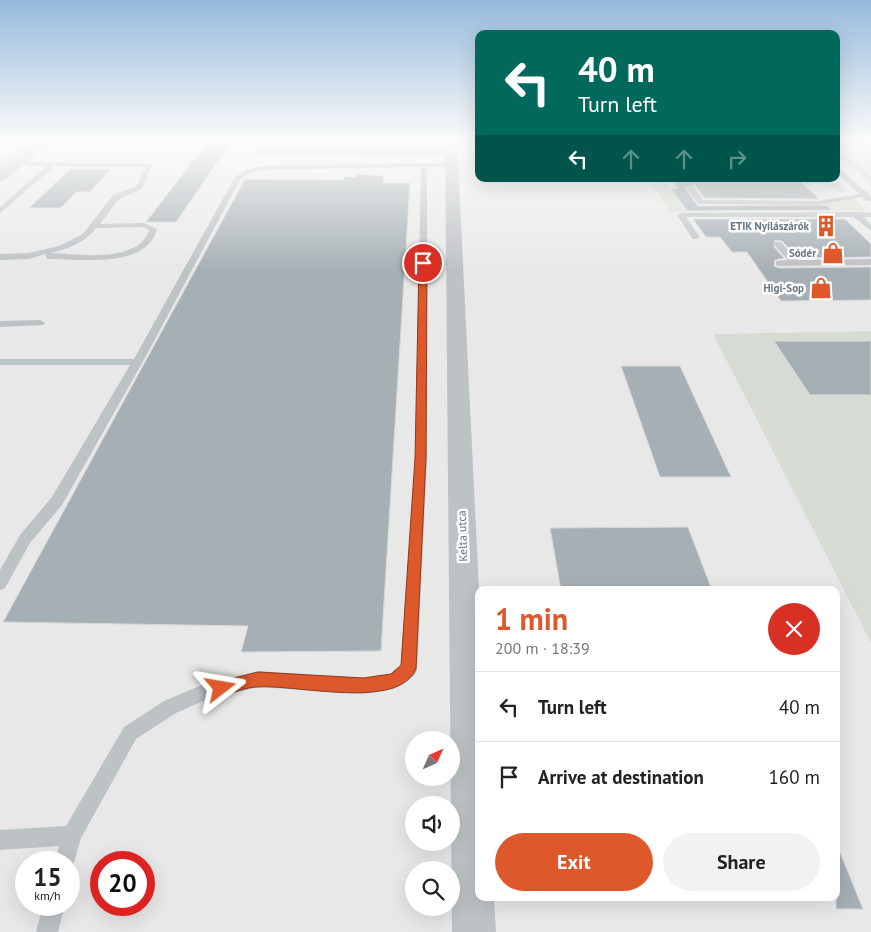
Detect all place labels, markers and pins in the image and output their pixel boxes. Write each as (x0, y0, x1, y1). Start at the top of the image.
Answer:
building icon: ETIK Nyílászárók (813, 213, 839, 239)
place label: ETIK Nyílászárók (730, 219, 810, 233)
shop icon: Sódér (820, 240, 846, 266)
pin (402, 242, 444, 284)
place label: Sódér (789, 246, 816, 260)
shop icon: Higi-Sop (808, 275, 834, 301)
place label: Higi-Sop (763, 281, 804, 295)

